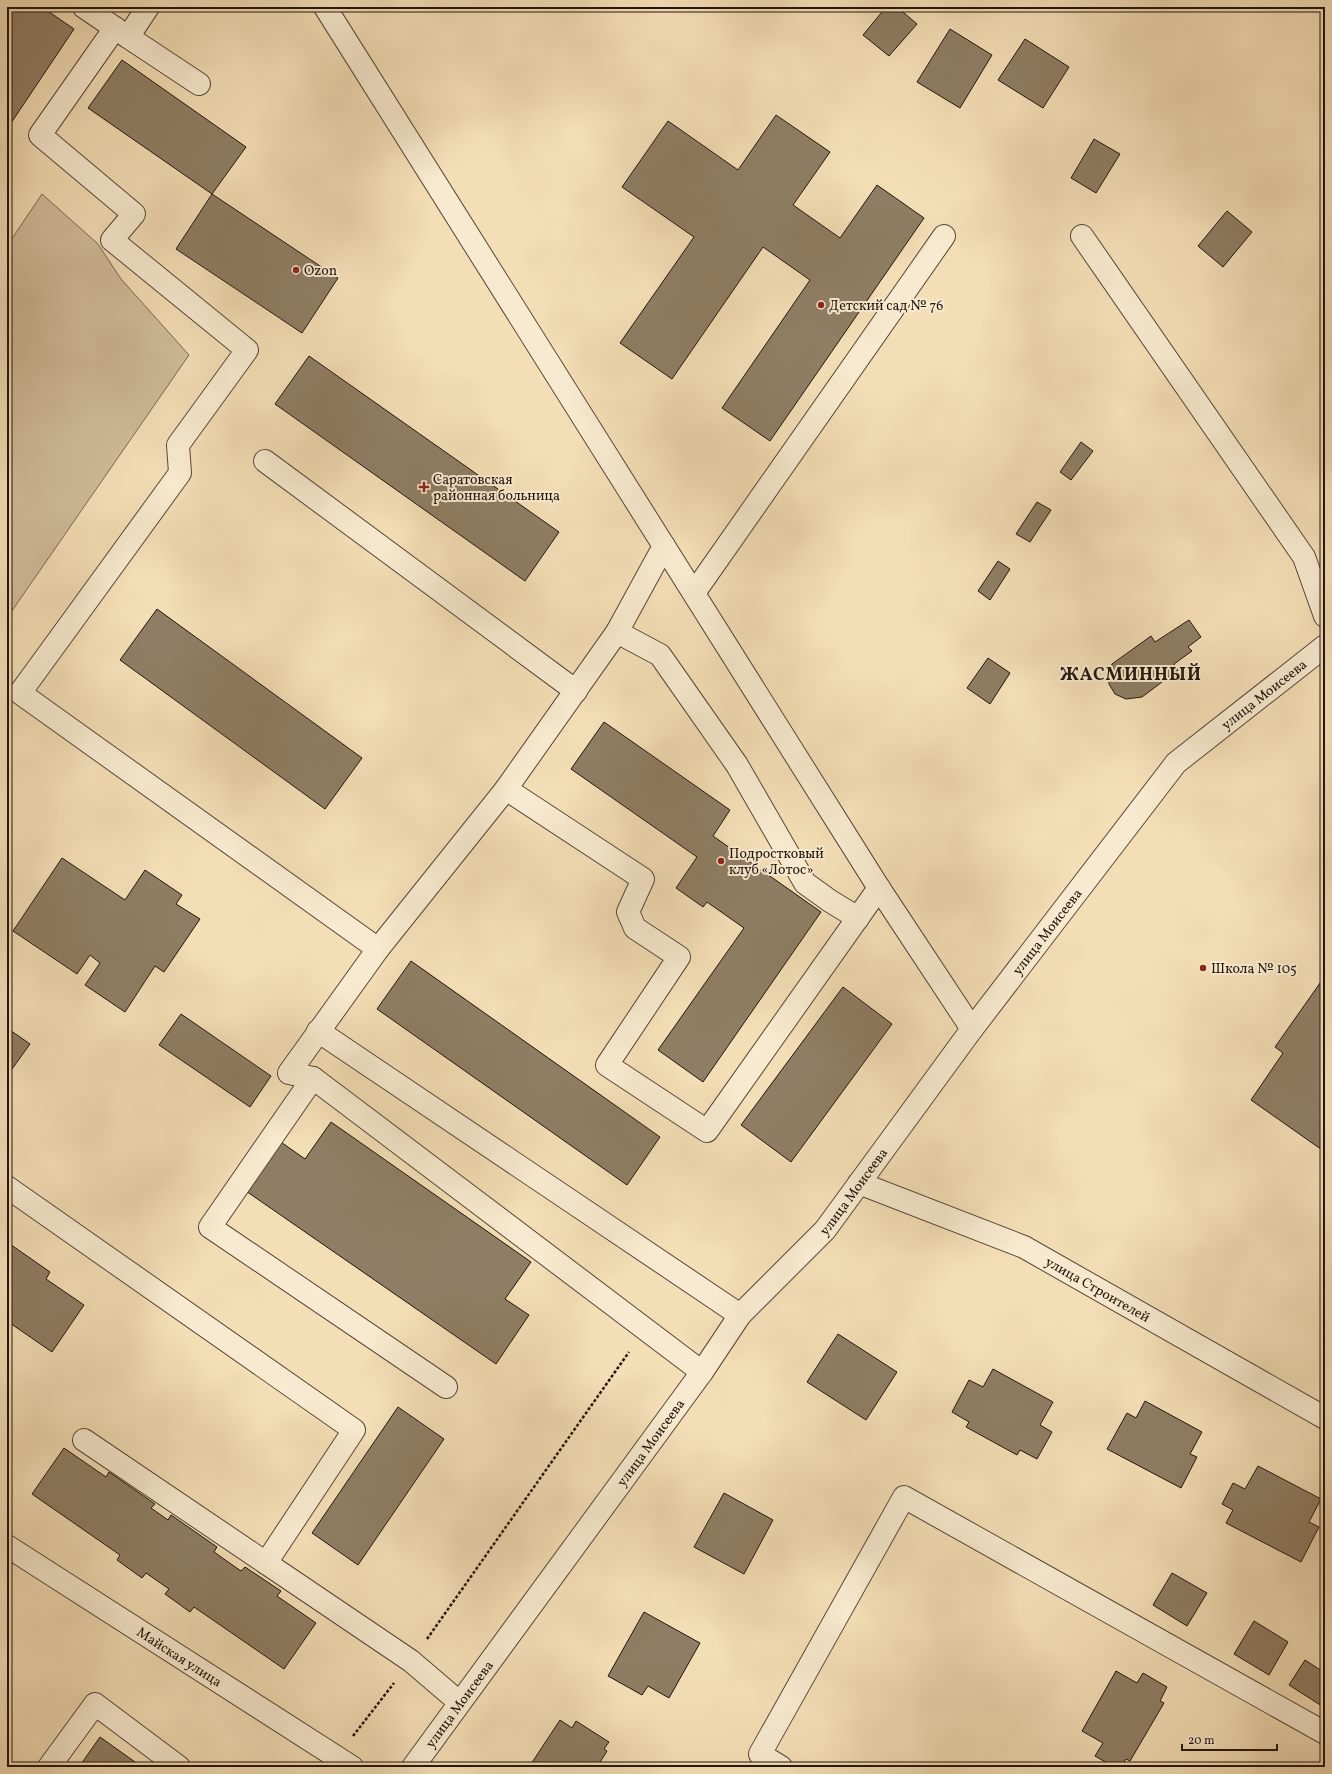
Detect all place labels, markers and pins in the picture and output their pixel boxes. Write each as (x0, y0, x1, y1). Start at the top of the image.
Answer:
place label: Ozon (304, 262, 337, 281)
marker: Ozon (291, 265, 301, 275)
place label: Детский сад № 76 (829, 297, 943, 316)
marker: Детский сад № 76 (816, 300, 826, 310)
place label: Саратовская районная больница (433, 471, 560, 506)
marker: Саратовская районная больница (418, 481, 430, 493)
place label: Подростковый клуб «Лотос» (729, 845, 824, 880)
marker: Подростковый клуб «Лотос» (716, 856, 726, 866)
place label: Школа № 105 (1211, 960, 1297, 979)
marker: Школа № 105 (1198, 963, 1208, 973)

